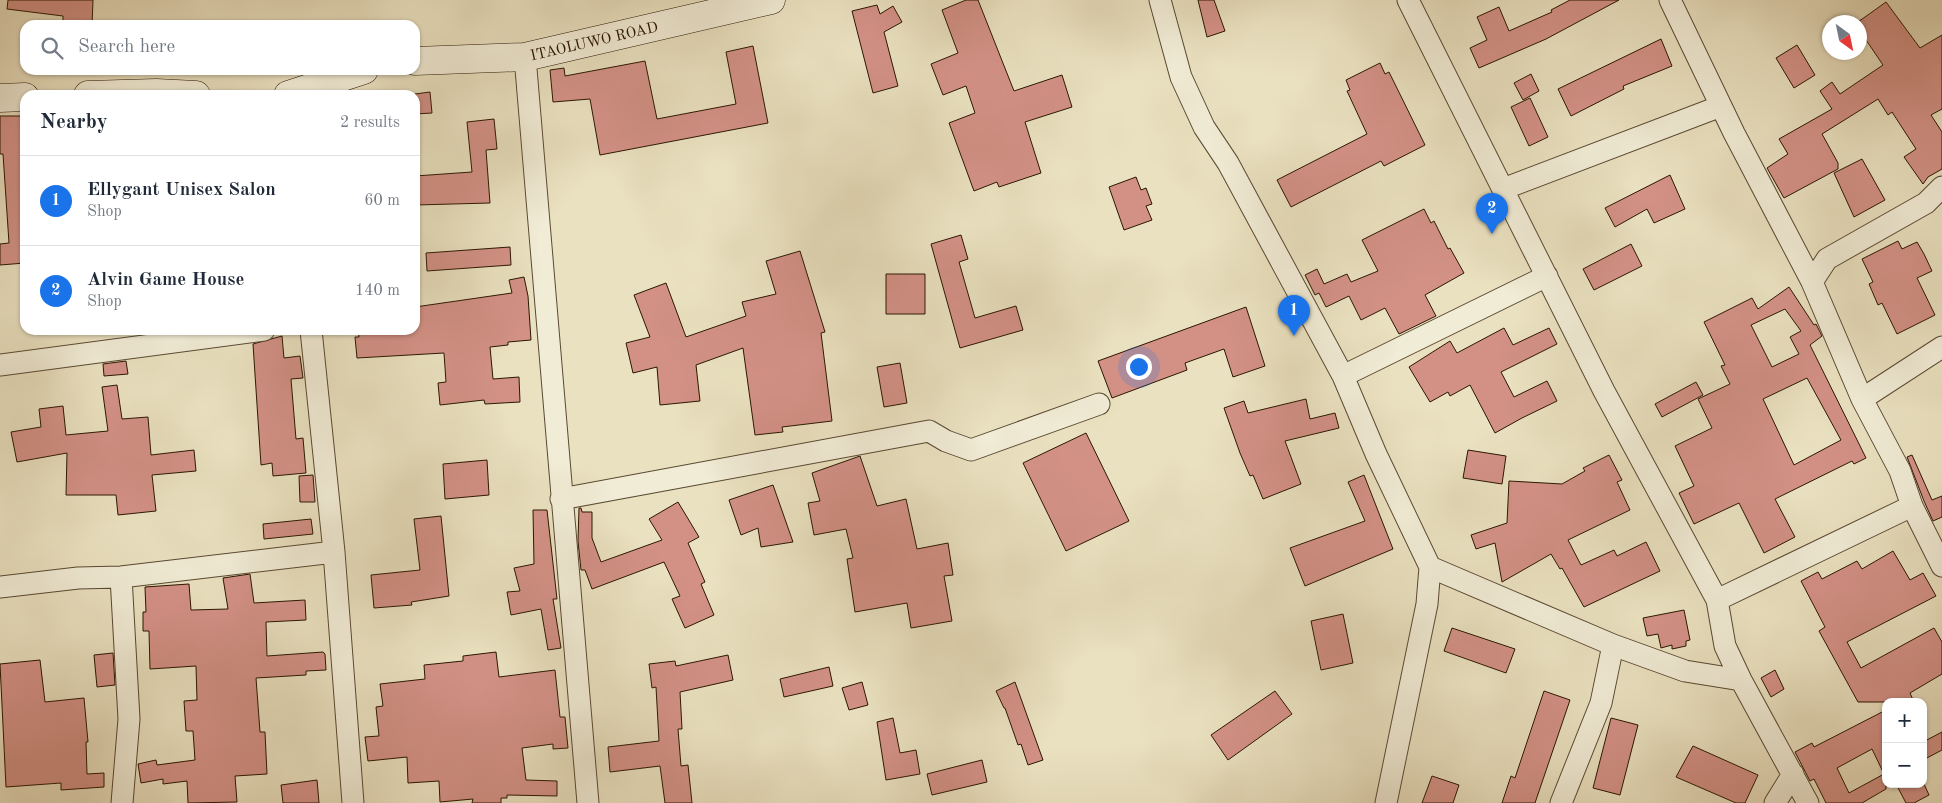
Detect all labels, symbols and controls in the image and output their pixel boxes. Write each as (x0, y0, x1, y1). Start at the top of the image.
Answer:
north arrow (1822, 15, 1867, 60)
search box (20, 20, 420, 75)
street label: ITAOLUWO ROAD (529, 20, 660, 64)
icon: search (38, 34, 66, 62)
text: Search here (78, 38, 175, 57)
text: Nearby (40, 112, 108, 133)
text: 2 results (340, 115, 400, 131)
text: Ellygant Unisex Salon (87, 181, 276, 200)
text: 1 (51, 193, 61, 209)
text: 60 m (364, 193, 400, 209)
pin: 2 (1476, 193, 1508, 234)
text: Shop (87, 204, 122, 220)
text: Alvin Game House (87, 271, 244, 290)
text: 2 (51, 283, 61, 299)
text: 140 m (355, 283, 400, 299)
text: Shop (87, 294, 122, 310)
pin: 1 (1278, 295, 1310, 336)
your location (1126, 354, 1152, 380)
map controls (1882, 698, 1927, 788)
button: + (1882, 698, 1927, 743)
button: − (1882, 743, 1927, 788)

